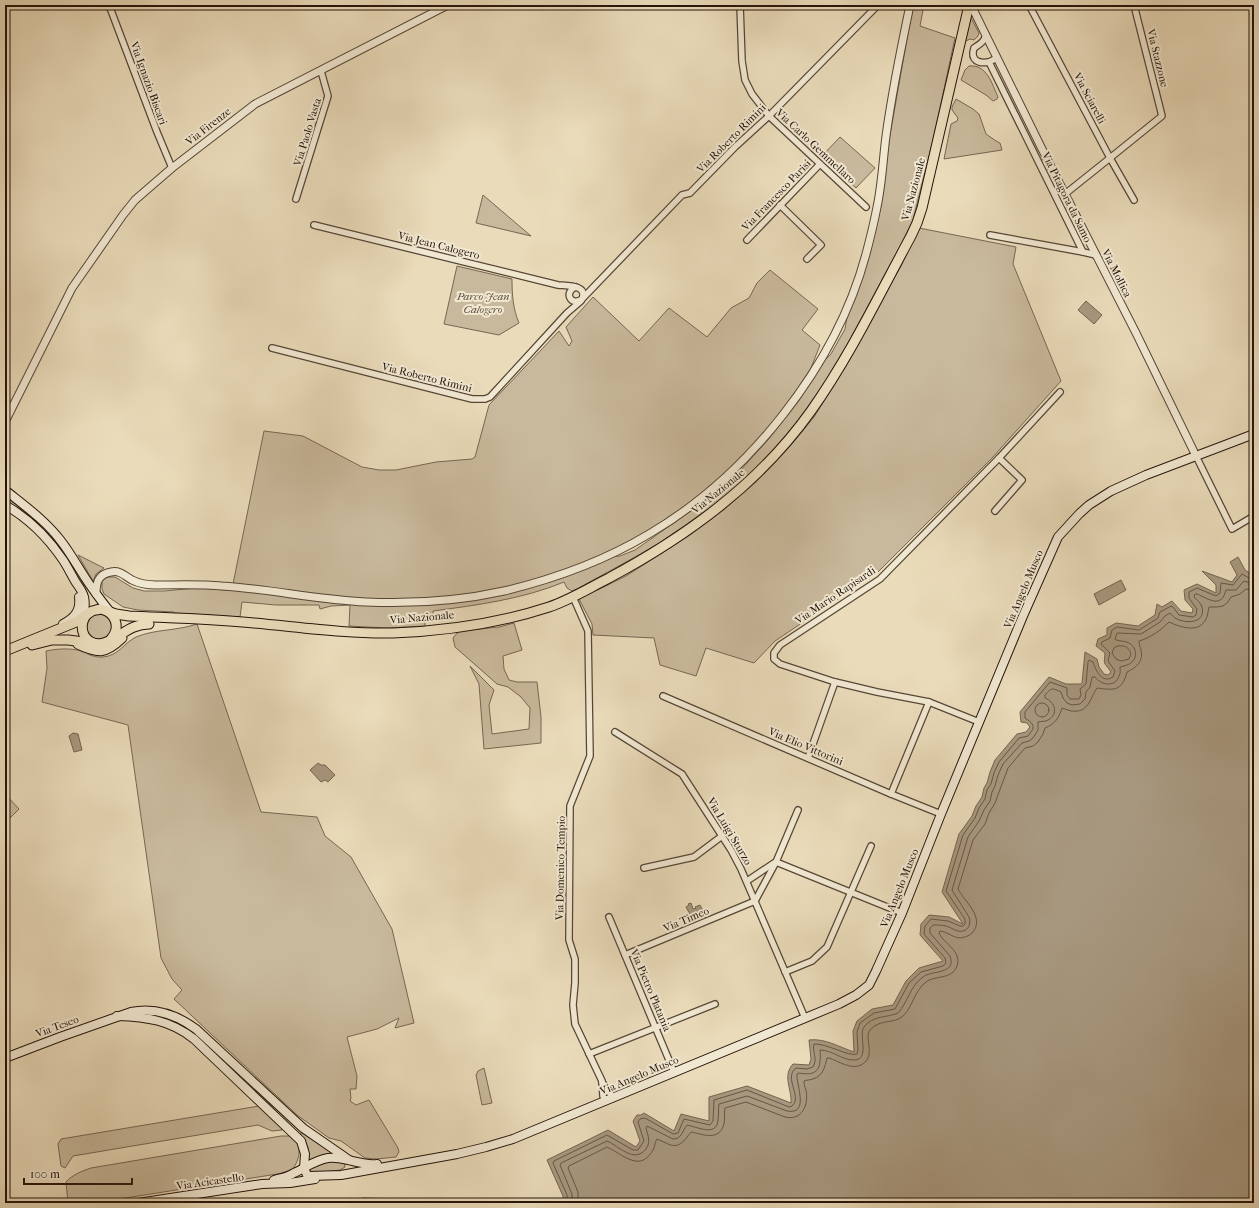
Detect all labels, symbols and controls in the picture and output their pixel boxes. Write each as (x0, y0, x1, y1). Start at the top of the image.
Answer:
street label: Via Stazzone (1144, 27, 1171, 89)
street label: Via Ignazio Biscari (127, 39, 170, 127)
street label: Via Sciarelli (1070, 70, 1109, 127)
street label: Via Paolo Vasta (291, 96, 324, 169)
street label: Via Roberto Rimini (693, 101, 769, 176)
street label: Via Firenze (182, 104, 234, 149)
street label: Via Carlo Gemmellaro (772, 105, 858, 187)
street label: Via Pitagora da Samo (1039, 149, 1094, 245)
street label: Via Nazionale (899, 156, 928, 223)
street label: Via Francesco Parisi (738, 157, 814, 234)
street label: Via Jean Calogero (396, 229, 481, 262)
street label: Via Mollica (1098, 246, 1135, 300)
park label: Parco Jean Calogero (456, 290, 509, 316)
street label: Via Roberto Rimini (380, 360, 474, 395)
street label: Via Nazionale (688, 466, 748, 517)
street label: Via Angelo Musco (1001, 548, 1046, 631)
street label: Via Mario Rapisardi (792, 563, 879, 628)
street label: Via Nazionale (388, 608, 455, 627)
street label: Via Elio Vittorini (766, 724, 846, 768)
street label: Via Luigi Sturzo (704, 794, 755, 868)
street label: Via Domenico Tempio (553, 815, 568, 921)
street label: Via Angelo Musco (877, 846, 921, 931)
street label: Via Timeo (660, 904, 711, 935)
street label: Via Pietro Platania (627, 946, 674, 1034)
street label: Via Teseo (33, 1013, 81, 1041)
street label: Via Angelo Musco (597, 1053, 681, 1098)
scale bar (24, 1160, 132, 1186)
text: 100 m (30, 1167, 60, 1181)
street label: Via Acicastello (175, 1170, 245, 1193)

